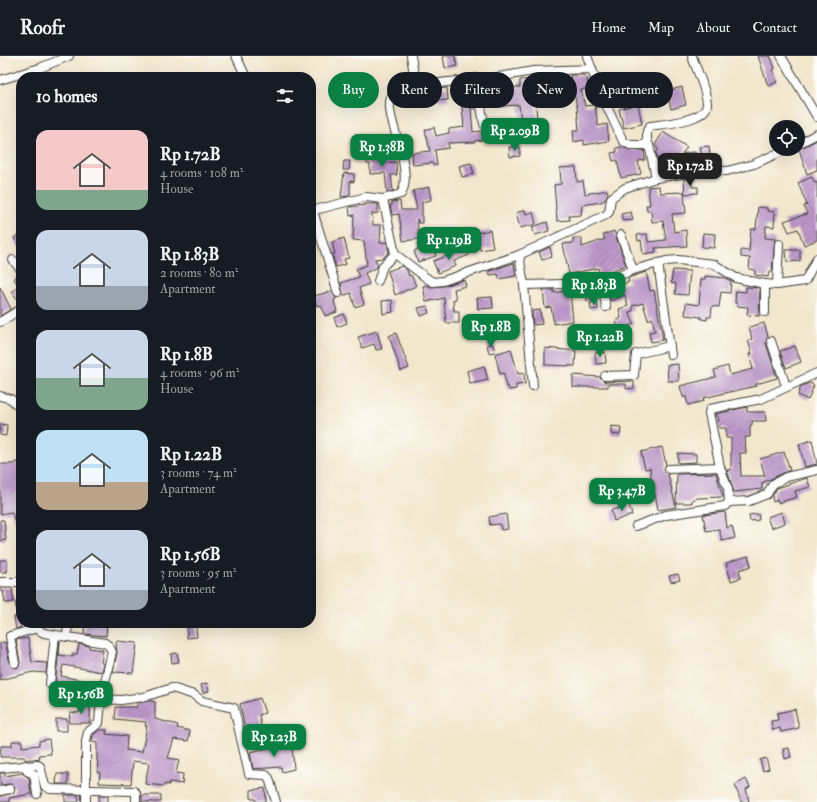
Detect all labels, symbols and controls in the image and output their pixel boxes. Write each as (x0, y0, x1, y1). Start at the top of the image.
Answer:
text: Roofr (20, 16, 65, 40)
text: Home (591, 19, 626, 36)
text: Map (648, 19, 674, 36)
text: About (696, 19, 730, 36)
text: Contact (752, 19, 797, 36)
chip: Buy (328, 72, 379, 108)
chip: Rent (387, 72, 442, 108)
chip: Filters (450, 72, 514, 108)
chip: New (522, 72, 577, 108)
chip: Apartment (585, 72, 673, 108)
icon: filters (274, 85, 296, 107)
text: 10 homes (36, 86, 97, 107)
pin: Rp 2.09B (474, 118, 556, 152)
map controls (769, 120, 805, 156)
button: locate (769, 120, 805, 156)
text: Rp 2.09B (490, 123, 540, 139)
pin: Rp 1.38B (341, 134, 423, 168)
text: Rp 1.38B (359, 139, 405, 155)
text: Rp 1.72B (160, 144, 221, 165)
icon: home (68, 146, 116, 194)
pin: Rp 1.72B (649, 153, 731, 187)
text: Rp 1.72B (667, 158, 713, 174)
text: 4 rooms · 108 m² (160, 165, 243, 181)
text: House (160, 181, 193, 197)
pin: Rp 1.19B (408, 227, 490, 261)
text: Rp 1.19B (426, 232, 472, 248)
text: Rp 1.83B (160, 244, 219, 265)
icon: home (68, 246, 116, 294)
text: 2 rooms · 80 m² (160, 265, 238, 281)
pin: Rp 1.83B (553, 272, 635, 306)
text: Rp 1.83B (571, 277, 617, 293)
text: Apartment (160, 281, 216, 297)
pin: Rp 1.8B (454, 314, 528, 348)
text: Rp 1.8B (471, 319, 511, 335)
pin: Rp 1.22B (559, 324, 641, 358)
text: Rp 1.22B (576, 329, 624, 345)
text: Rp 1.8B (160, 344, 213, 365)
icon: home (68, 346, 116, 394)
text: 4 rooms · 96 m² (160, 365, 239, 381)
text: House (160, 381, 193, 397)
text: Rp 1.22B (160, 444, 222, 465)
icon: home (68, 446, 116, 494)
text: 3 rooms · 74 m² (160, 465, 237, 481)
pin: Rp 3.47B (581, 478, 663, 512)
text: Apartment (160, 481, 216, 497)
text: Rp 3.47B (598, 483, 646, 499)
text: Rp 1.56B (160, 544, 221, 565)
icon: home (68, 546, 116, 594)
text: 3 rooms · 95 m² (160, 565, 236, 581)
text: Apartment (160, 581, 216, 597)
pin: Rp 1.56B (40, 681, 122, 715)
text: Rp 1.56B (58, 686, 104, 702)
pin: Rp 1.23B (233, 724, 315, 758)
text: Rp 1.23B (251, 729, 297, 745)

